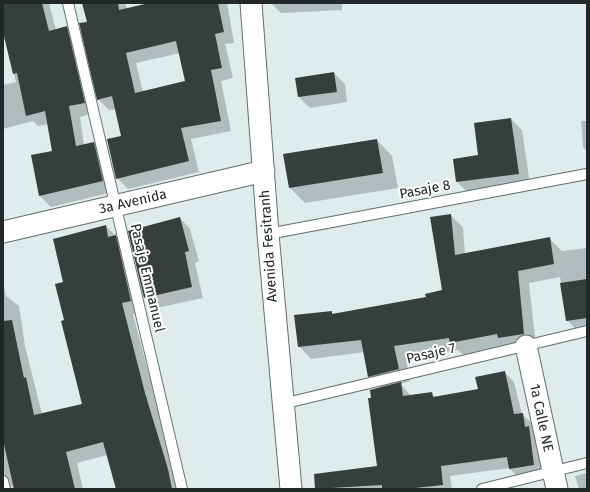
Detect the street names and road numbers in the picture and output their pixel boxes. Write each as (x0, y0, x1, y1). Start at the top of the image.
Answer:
street label: Pasaje 8 (398, 177, 452, 203)
street label: 3a Avenida (98, 186, 168, 218)
street label: Avenida Fesitranh (257, 189, 281, 303)
street label: Pasaje Emmanuel (126, 222, 168, 334)
street label: Pasaje 7 (405, 340, 457, 368)
street label: 1a Calle NE (526, 382, 556, 454)

